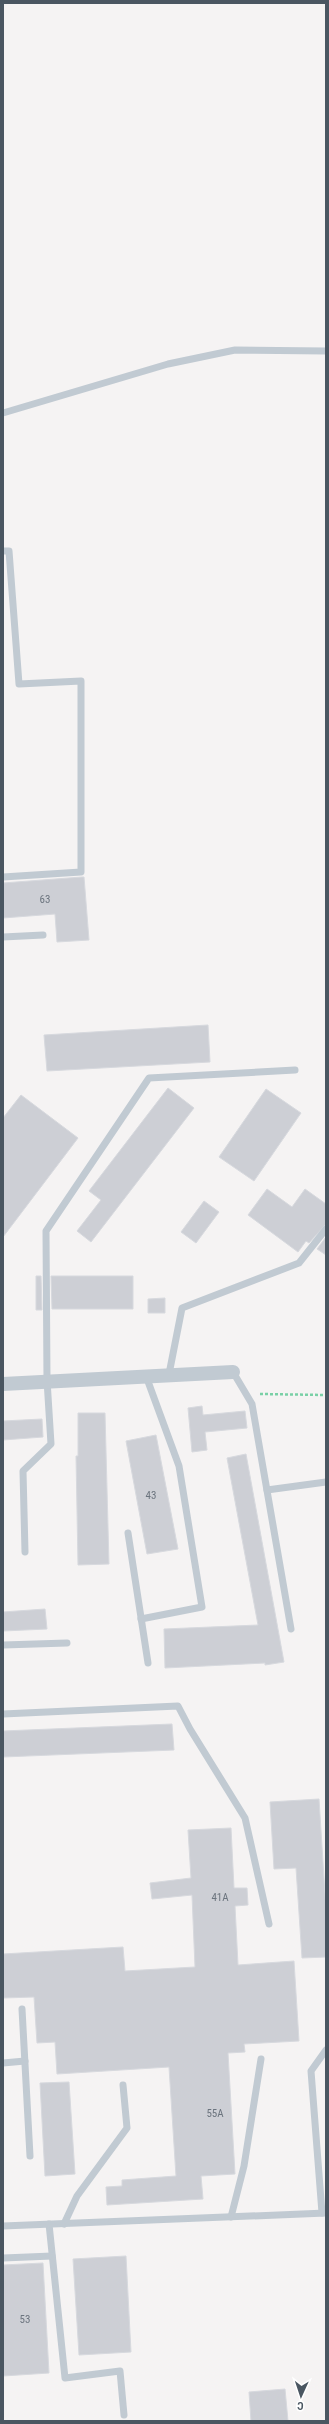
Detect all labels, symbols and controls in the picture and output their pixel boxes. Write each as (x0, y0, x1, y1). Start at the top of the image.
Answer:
house number: 63 (40, 893, 50, 906)
house number: 43 (146, 1489, 156, 1502)
house number: 41А (211, 1891, 229, 1904)
house number: 55А (206, 2107, 224, 2120)
house number: 53 (20, 2313, 30, 2326)
north arrow (281, 2376, 321, 2416)
text: С (297, 2399, 304, 2412)

